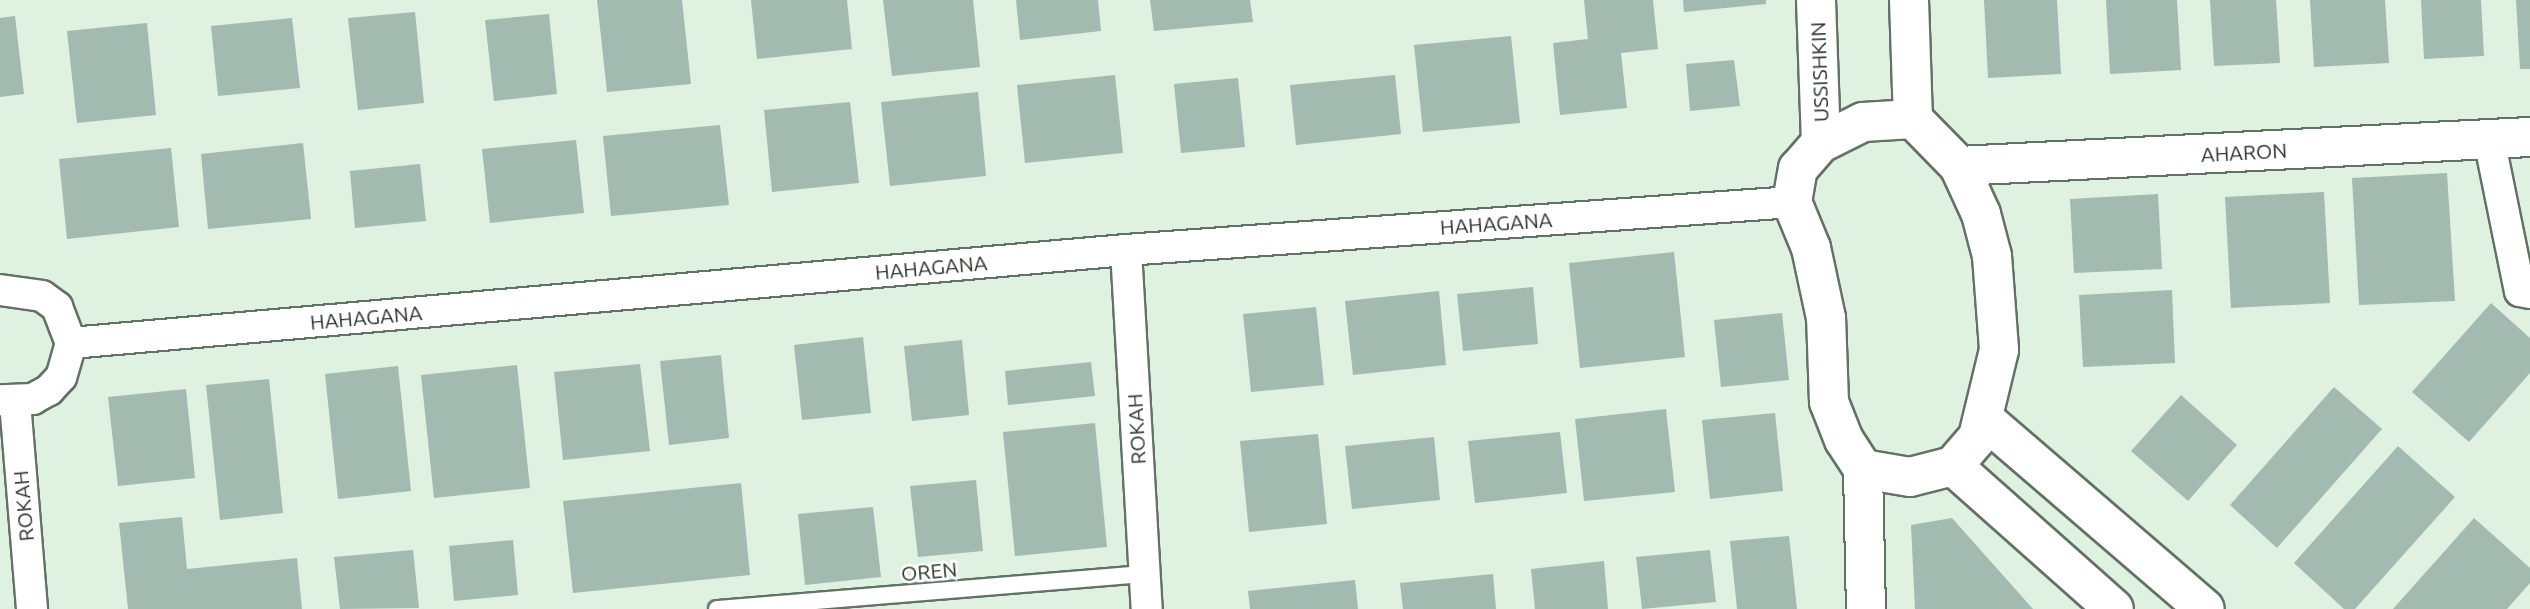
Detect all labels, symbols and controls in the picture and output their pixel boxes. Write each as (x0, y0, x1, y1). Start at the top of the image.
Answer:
street label: USSISHKIN (1805, 21, 1833, 123)
street label: AHARON (2200, 137, 2288, 167)
street label: HAHAGANA (1439, 207, 1553, 239)
street label: HAHAGANA (874, 250, 988, 284)
street label: HAHAGANA (309, 300, 423, 334)
street label: ROKAH (1122, 393, 1150, 465)
street label: ROKAH (7, 469, 39, 543)
street label: OREN (900, 556, 958, 586)

